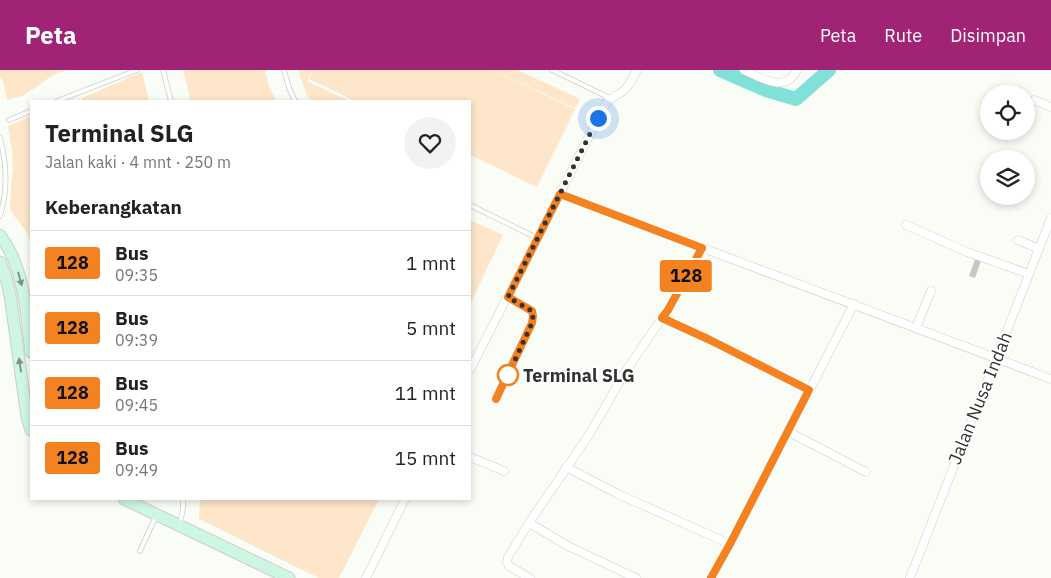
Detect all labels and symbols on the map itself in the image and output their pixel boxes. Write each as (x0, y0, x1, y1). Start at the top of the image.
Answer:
your location (586, 106, 611, 131)
line badge: 128 (657, 260, 715, 292)
one-way arrow (16, 271, 24, 286)
street label: Jalan Nusa Indah (943, 328, 1017, 468)
one-way arrow (16, 356, 24, 372)
marker: Terminal SLG (497, 364, 519, 386)
place label: Terminal SLG (523, 364, 635, 387)

